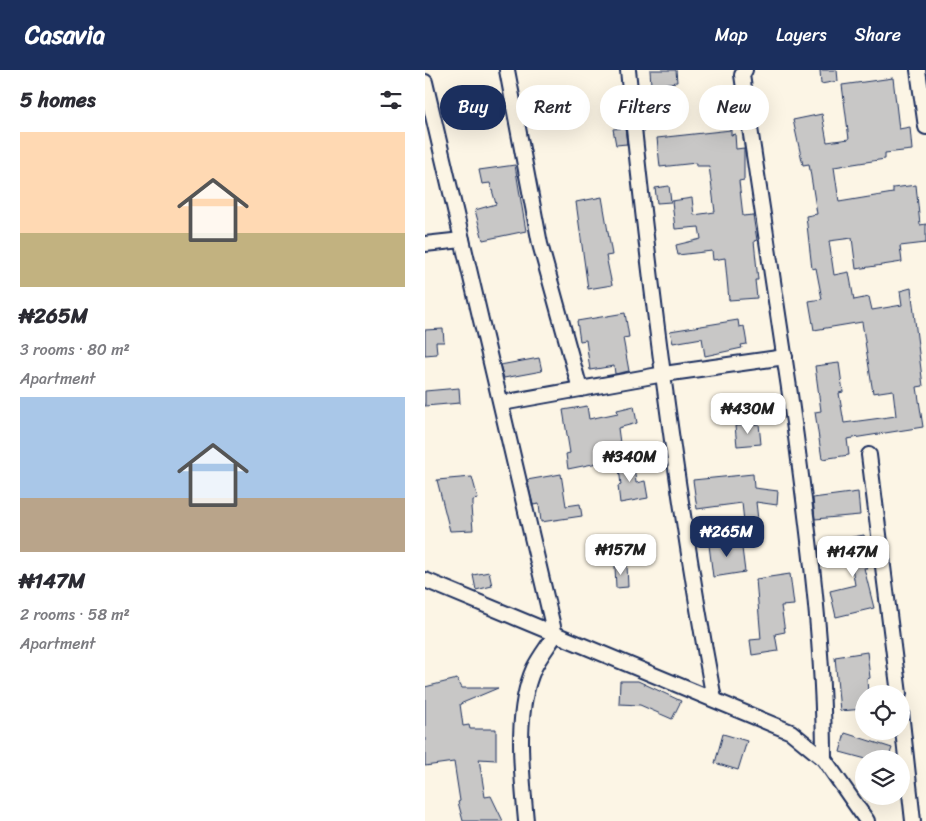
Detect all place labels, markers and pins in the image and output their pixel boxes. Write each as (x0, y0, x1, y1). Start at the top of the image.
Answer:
pin: ₦430M (713, 392, 783, 435)
pin: ₦340M (595, 440, 665, 483)
pin: ₦265M (692, 516, 762, 558)
pin: ₦157M (586, 534, 656, 576)
pin: ₦147M (818, 536, 888, 578)

